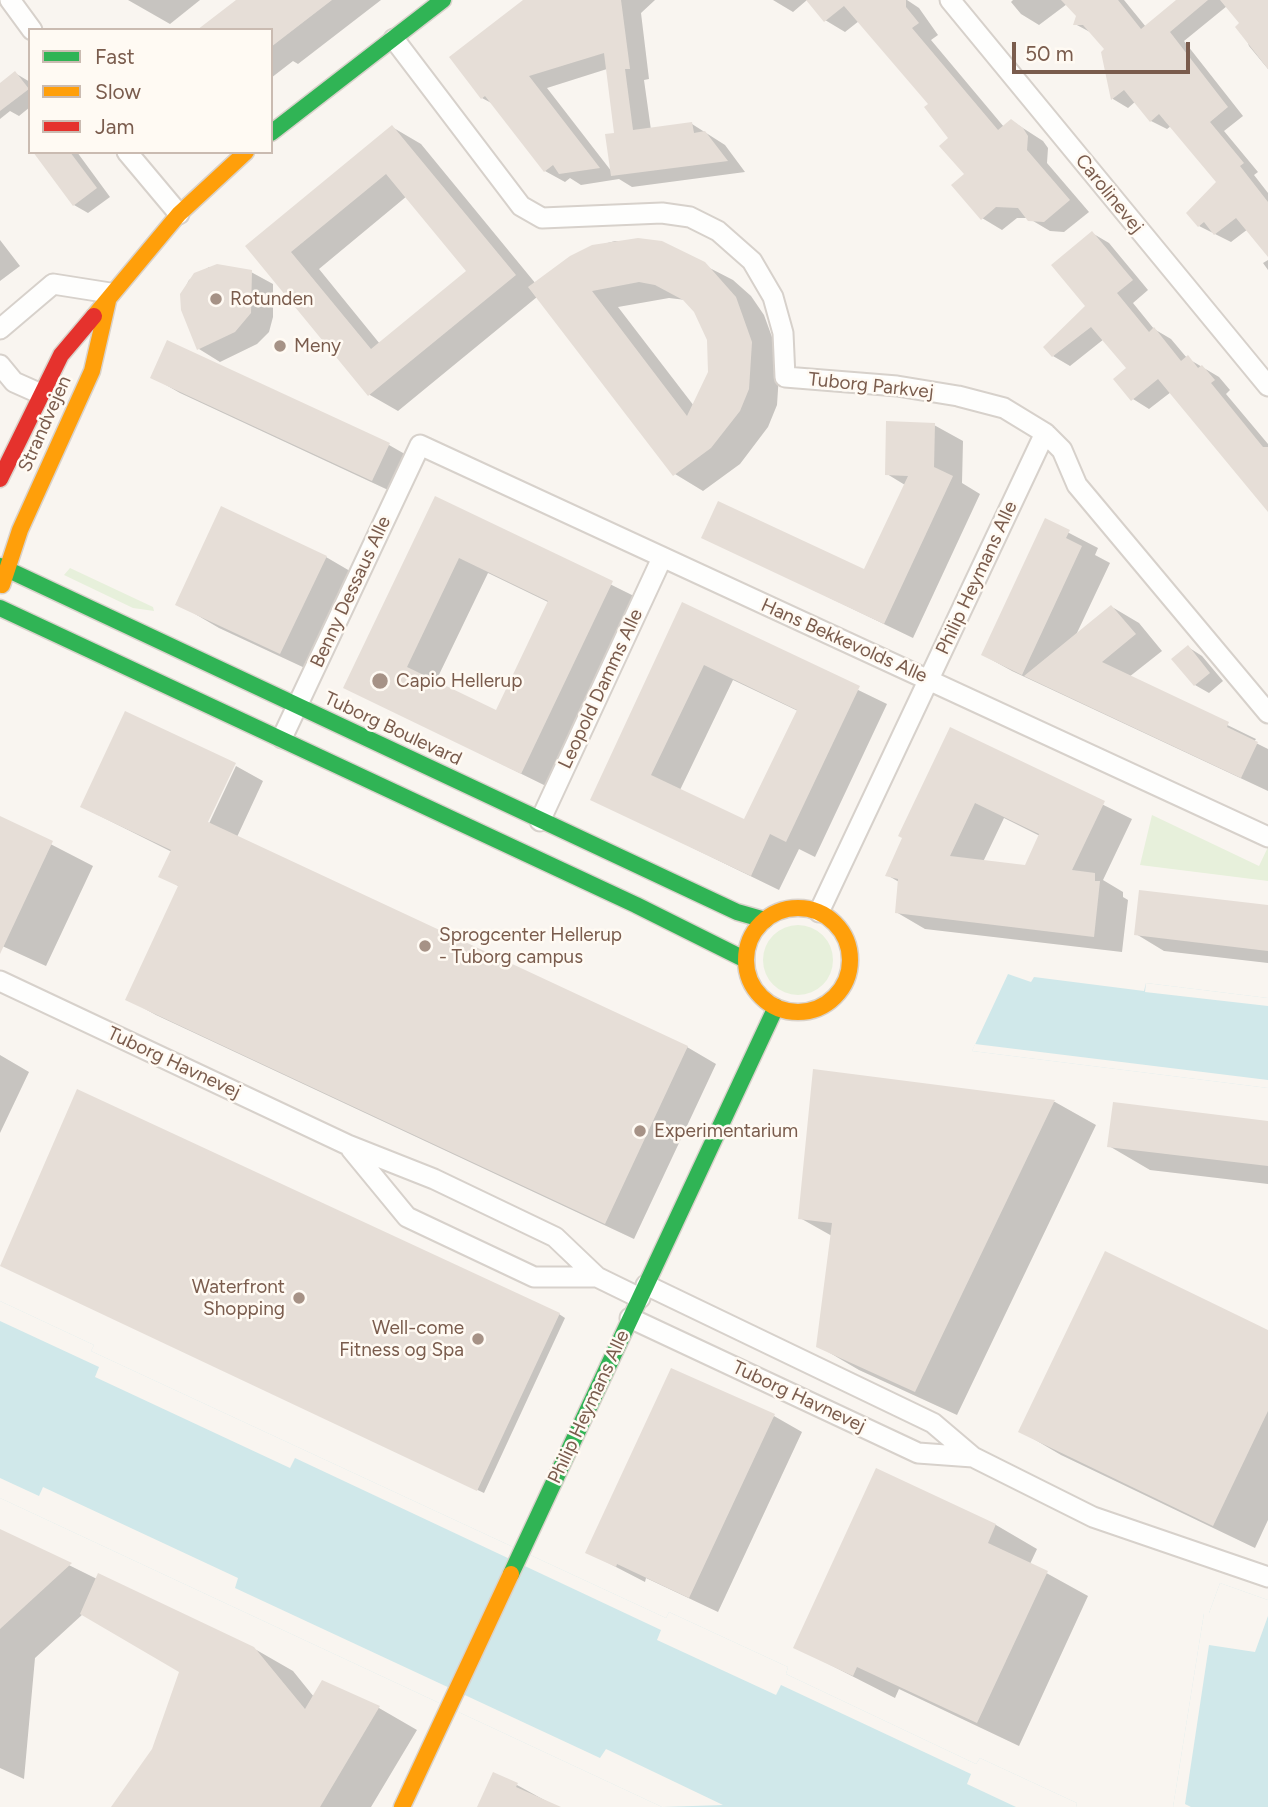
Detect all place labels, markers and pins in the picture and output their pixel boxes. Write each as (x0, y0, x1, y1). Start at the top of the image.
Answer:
place label: Rotunden (230, 288, 313, 310)
marker: Rotunden (208, 291, 224, 307)
place label: Meny (294, 335, 341, 357)
marker: Meny (272, 338, 288, 354)
place label: Capio Hellerup (396, 670, 522, 692)
marker: Capio Hellerup (370, 671, 390, 691)
place label: Sprogcenter Hellerup - Tuborg campus (439, 924, 622, 968)
marker: Sprogcenter Hellerup - Tuborg campus (417, 938, 433, 954)
place label: Experimentarium (654, 1120, 798, 1142)
marker: Experimentarium (632, 1123, 648, 1139)
place label: Waterfront Shopping (192, 1276, 285, 1320)
marker: Waterfront Shopping (291, 1290, 307, 1306)
place label: Well-come Fitness og Spa (339, 1317, 464, 1361)
marker: Well-come Fitness og Spa (470, 1331, 486, 1347)

